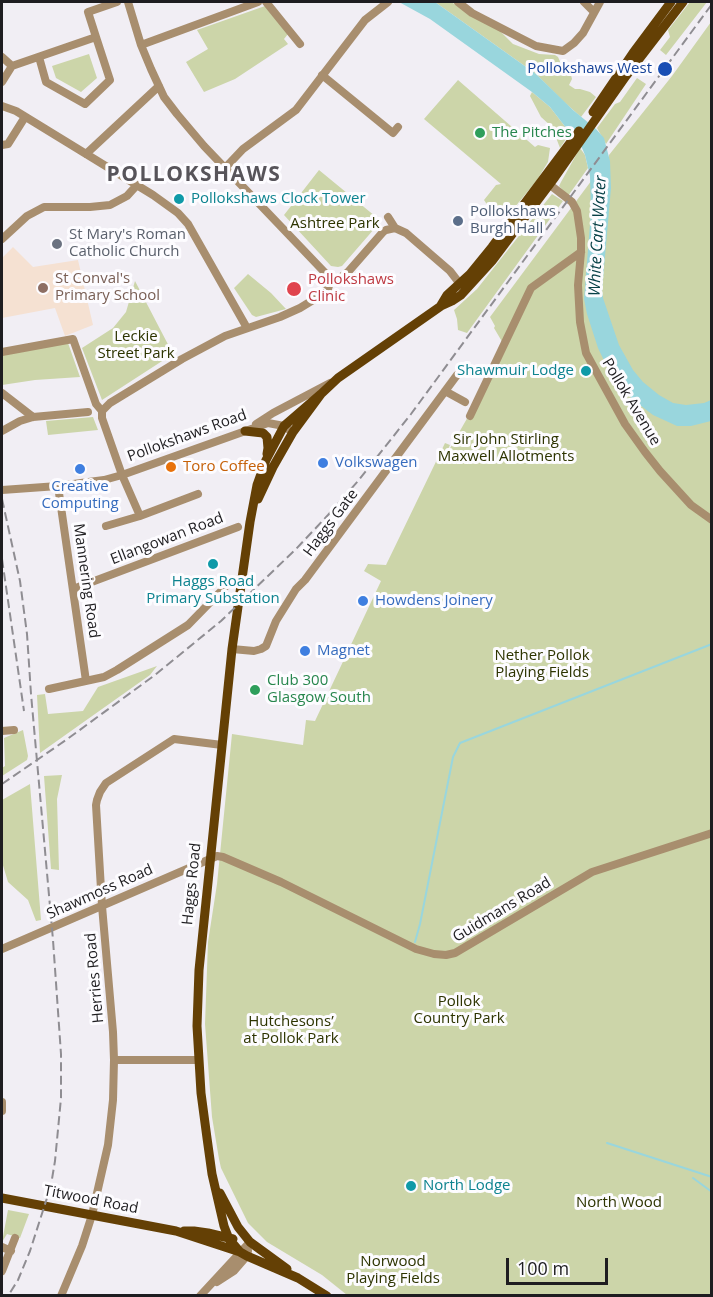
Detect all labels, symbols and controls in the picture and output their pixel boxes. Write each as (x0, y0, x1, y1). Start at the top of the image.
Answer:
place label: Pollokshaws West (527, 60, 652, 78)
marker: Pollokshaws West (656, 60, 674, 78)
place label: The Pitches (492, 124, 572, 142)
marker: The Pitches (473, 126, 487, 140)
district label: POLLOKSHAWS (107, 162, 281, 188)
water label: White Cart Water (585, 175, 611, 297)
place label: Pollokshaws Clock Tower (191, 190, 366, 208)
marker: Pollokshaws Clock Tower (172, 192, 186, 206)
place label: Pollokshaws Burgh Hall (470, 203, 556, 238)
marker: Pollokshaws Burgh Hall (451, 214, 465, 228)
park label: Ashtree Park (290, 215, 380, 233)
place label: St Mary's Roman Catholic Church (69, 226, 186, 261)
marker: St Mary's Roman Catholic Church (50, 237, 64, 251)
place label: St Conval's Primary School (55, 270, 160, 305)
place label: Pollokshaws Clinic (308, 271, 394, 306)
marker: Pollokshaws Clinic (285, 280, 303, 298)
marker: St Conval's Primary School (36, 281, 50, 295)
park label: Leckie Street Park (97, 328, 175, 363)
street label: Pollok Avenue (598, 355, 664, 449)
place label: Shawmuir Lodge (457, 362, 574, 380)
marker: Shawmuir Lodge (579, 364, 593, 378)
street label: Pollokshaws Road (125, 406, 249, 466)
park label: Sir John Stirling Maxwell Allotments (438, 431, 574, 466)
place label: Volkswagen (335, 454, 418, 472)
marker: Volkswagen (316, 456, 330, 470)
place label: Toro Coffee (183, 458, 265, 476)
marker: Toro Coffee (164, 460, 178, 474)
marker: Creative Computing (73, 462, 87, 476)
place label: Creative Computing (41, 478, 119, 513)
street label: Haggs Gate (300, 486, 362, 560)
street label: Ellangowan Road (108, 509, 226, 569)
street label: Mannering Road (69, 523, 103, 639)
marker: Haggs Road Primary Substation (206, 557, 220, 571)
place label: Haggs Road Primary Substation (146, 573, 280, 608)
place label: Howdens Joinery (375, 592, 493, 610)
marker: Howdens Joinery (356, 594, 370, 608)
place label: Magnet (317, 642, 370, 660)
marker: Magnet (298, 644, 312, 658)
park label: Nether Pollok Playing Fields (494, 647, 590, 682)
place label: Club 300 Glasgow South (267, 672, 371, 707)
marker: Club 300 Glasgow South (248, 683, 262, 697)
street label: Haggs Road (179, 842, 205, 926)
street label: Shawmoss Road (44, 861, 156, 923)
street label: Guidmans Road (450, 874, 554, 946)
street label: Herries Road (82, 932, 108, 1024)
park label: Pollok Country Park (413, 993, 505, 1028)
park label: Hutchesons’ at Pollok Park (243, 1013, 339, 1048)
place label: North Lodge (423, 1177, 510, 1195)
marker: North Lodge (404, 1179, 418, 1193)
street label: Titwood Road (42, 1182, 140, 1218)
park label: North Wood (576, 1194, 662, 1212)
scale bar (509, 1246, 611, 1284)
park label: Norwood Playing Fields (346, 1253, 440, 1288)
text: 100 m (517, 1256, 569, 1280)

